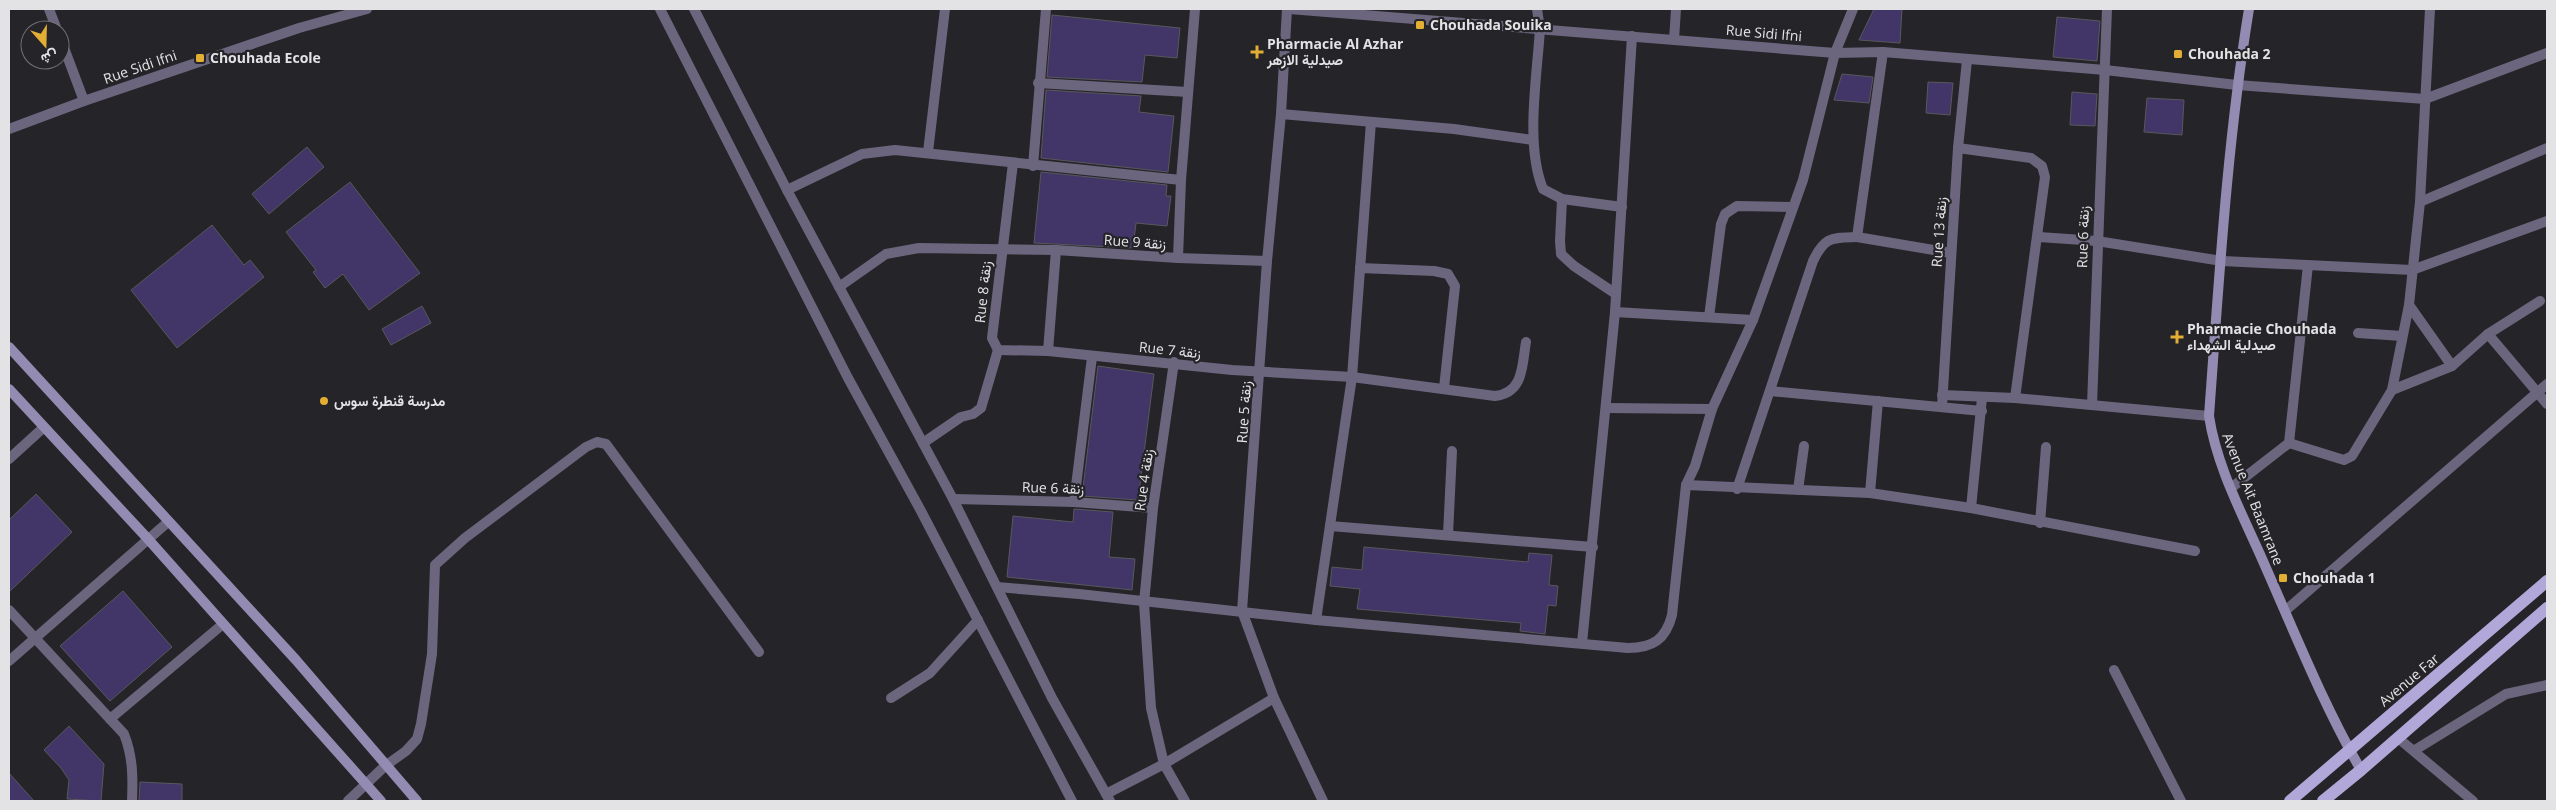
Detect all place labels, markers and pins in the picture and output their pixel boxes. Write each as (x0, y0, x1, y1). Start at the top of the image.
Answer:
place label: Chouhada Souika (1430, 15, 1552, 34)
marker: Chouhada Souika (1414, 19, 1426, 31)
place label: Pharmacie Al Azhar صيدلية الازهر (1266, 34, 1404, 69)
place label: Chouhada 2 (2188, 44, 2271, 63)
marker: Pharmacie Al Azhar صيدلية الازهر (1251, 46, 1263, 58)
place label: Chouhada Ecole (210, 48, 321, 67)
marker: Chouhada 2 (2172, 48, 2184, 60)
marker: Chouhada Ecole (194, 52, 206, 64)
place label: Pharmacie Chouhada صيدلية الشهداء (2187, 319, 2336, 354)
marker: Pharmacie Chouhada صيدلية الشهداء (2171, 331, 2183, 343)
place label: مدرسة قنطرة سوس (334, 391, 446, 410)
marker: مدرسة قنطرة سوس (318, 395, 330, 407)
place label: Chouhada 1 (2293, 568, 2376, 587)
marker: Chouhada 1 (2277, 572, 2289, 584)

